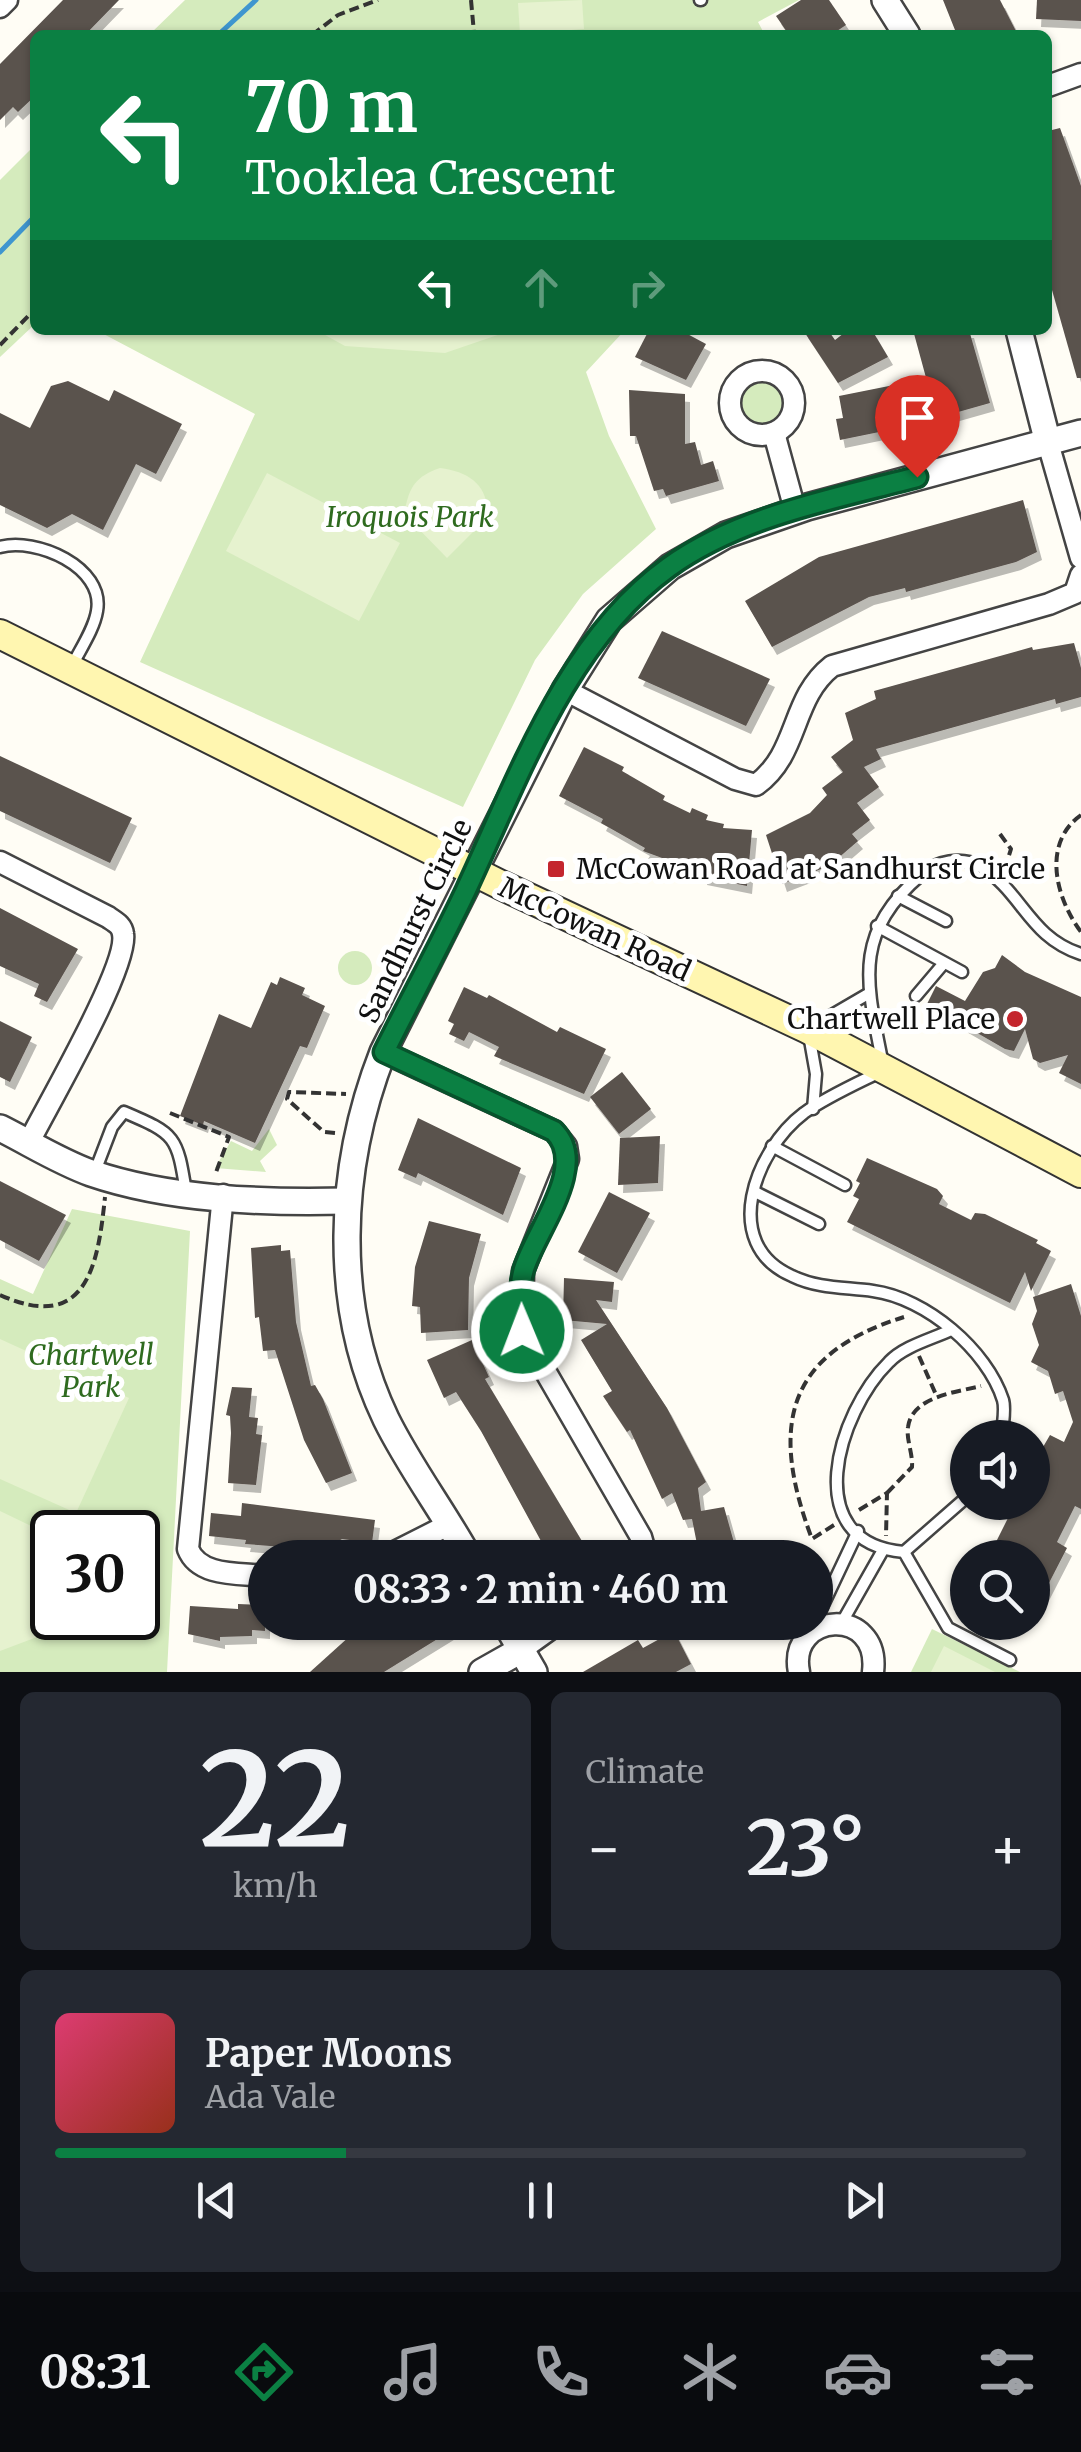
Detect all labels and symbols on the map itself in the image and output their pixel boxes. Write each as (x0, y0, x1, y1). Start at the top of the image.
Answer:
pin (875, 375, 960, 478)
park label: Iroquois Park (326, 499, 494, 535)
street label: Sandhurst Circle (350, 813, 480, 1029)
place label: McCowan Road at Sandhurst Circle (576, 851, 1045, 887)
marker: McCowan Road at Sandhurst Circle (545, 858, 567, 880)
street label: McCowan Road (493, 869, 697, 989)
place label: Chartwell Place (787, 1001, 995, 1037)
marker: Chartwell Place (1004, 1008, 1026, 1030)
position arrow (470, 1279, 574, 1383)
park label: Chartwell Park (28, 1337, 154, 1405)
speed limit sign: 30 (30, 1510, 160, 1640)

